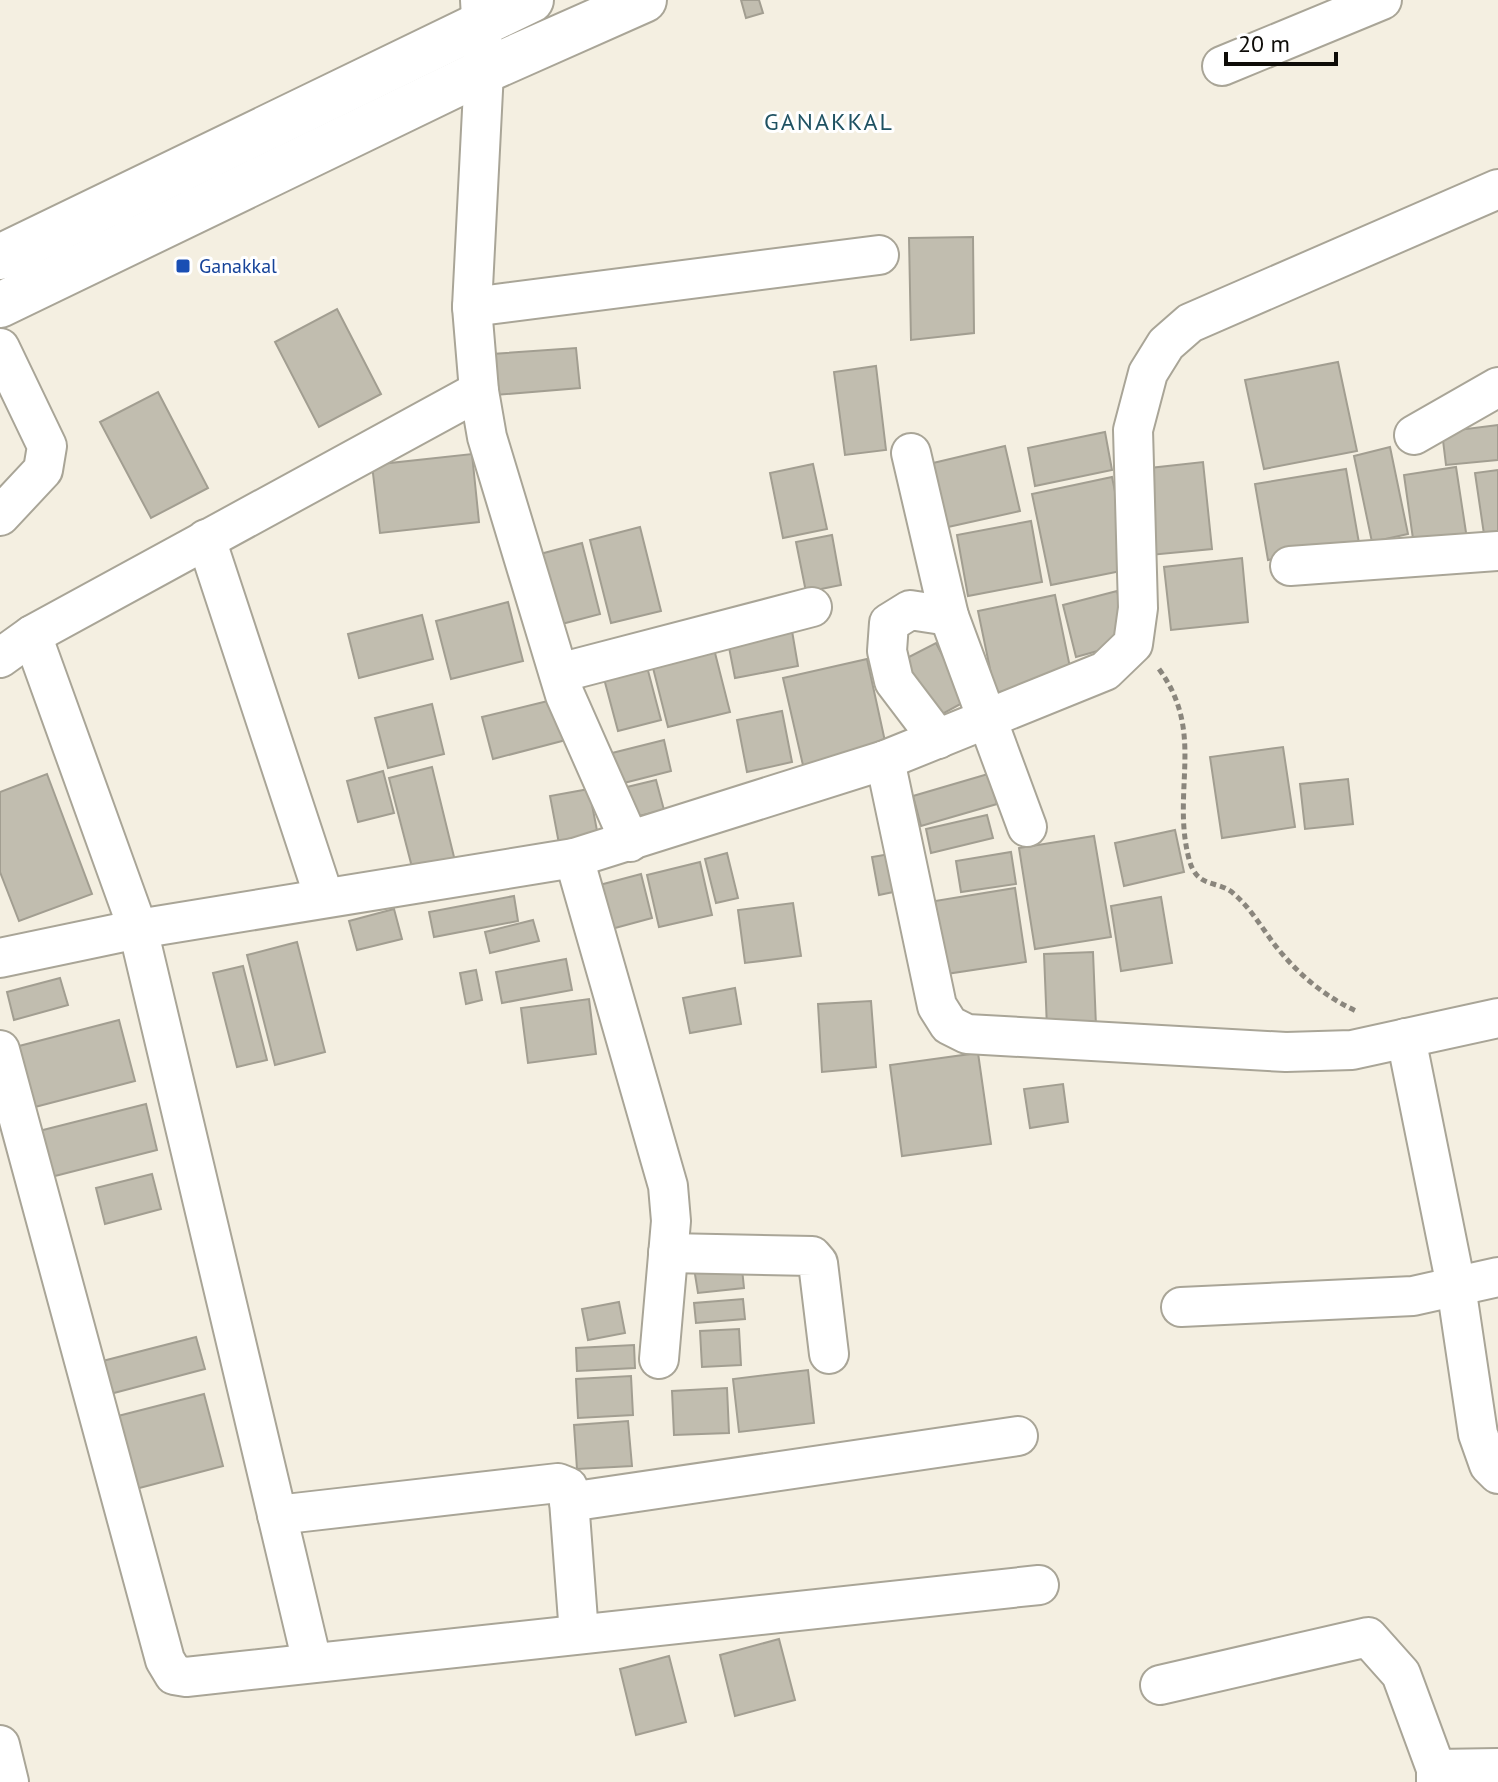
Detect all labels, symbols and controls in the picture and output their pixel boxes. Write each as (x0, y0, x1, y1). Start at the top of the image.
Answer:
scale bar (1226, 16, 1336, 66)
text: 20 m (1238, 28, 1290, 59)
district label: GANAKKAL (764, 106, 894, 137)
place label: Ganakkal (199, 253, 277, 279)
marker: Ganakkal (174, 257, 192, 275)

